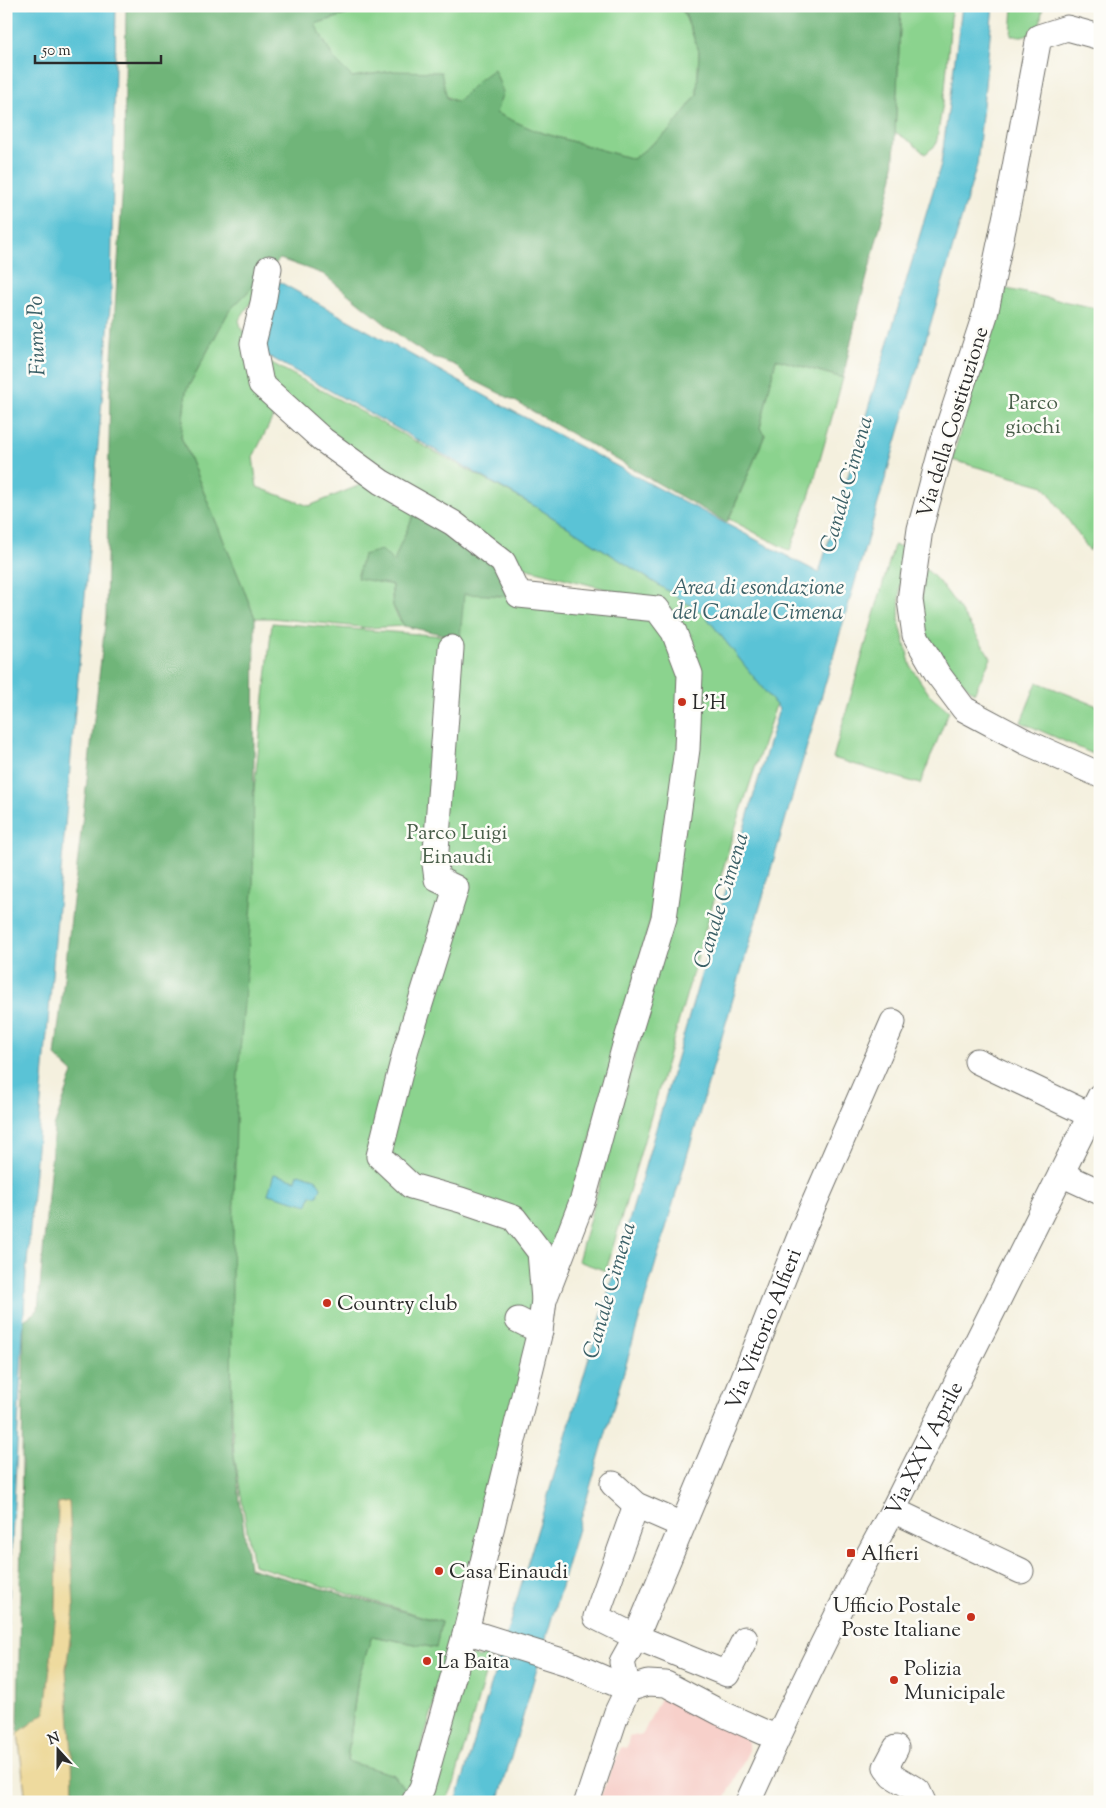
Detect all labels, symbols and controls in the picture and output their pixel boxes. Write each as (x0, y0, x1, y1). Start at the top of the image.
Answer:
scale bar (35, 32, 161, 64)
text: 50 m (41, 41, 71, 62)
water label: Fiume Po (21, 295, 55, 376)
street label: Via della Costituzione (911, 323, 997, 522)
park label: Parco giochi (1005, 389, 1061, 443)
water label: Canale Cimena (813, 413, 883, 557)
water label: Area di esondazione del Canale Cimena (672, 573, 845, 630)
place label: L'H (692, 689, 727, 719)
marker: L'H (676, 696, 688, 708)
park label: Parco Luigi Einaudi (406, 819, 508, 873)
water label: Canale Cimena (687, 829, 759, 973)
water label: Canale Cimena (576, 1219, 646, 1363)
street label: Via Vittorio Alfieri (719, 1245, 811, 1415)
place label: Country club (337, 1290, 458, 1320)
marker: Country club (321, 1297, 333, 1309)
street label: Via XXV Aprile (879, 1377, 972, 1522)
place label: Alfieri (861, 1540, 919, 1570)
marker: Alfieri (845, 1547, 857, 1559)
place label: Casa Einaudi (449, 1558, 568, 1588)
marker: Casa Einaudi (433, 1565, 445, 1577)
place label: Ufficio Postale Poste Italiane (833, 1592, 961, 1646)
marker: Ufficio Postale Poste Italiane (965, 1611, 977, 1623)
place label: La Baita (437, 1648, 510, 1678)
marker: La Baita (421, 1655, 433, 1667)
place label: Polizia Municipale (904, 1655, 1005, 1709)
marker: Polizia Municipale (888, 1674, 900, 1686)
north arrow (32, 1726, 82, 1776)
text: N (45, 1728, 63, 1751)

